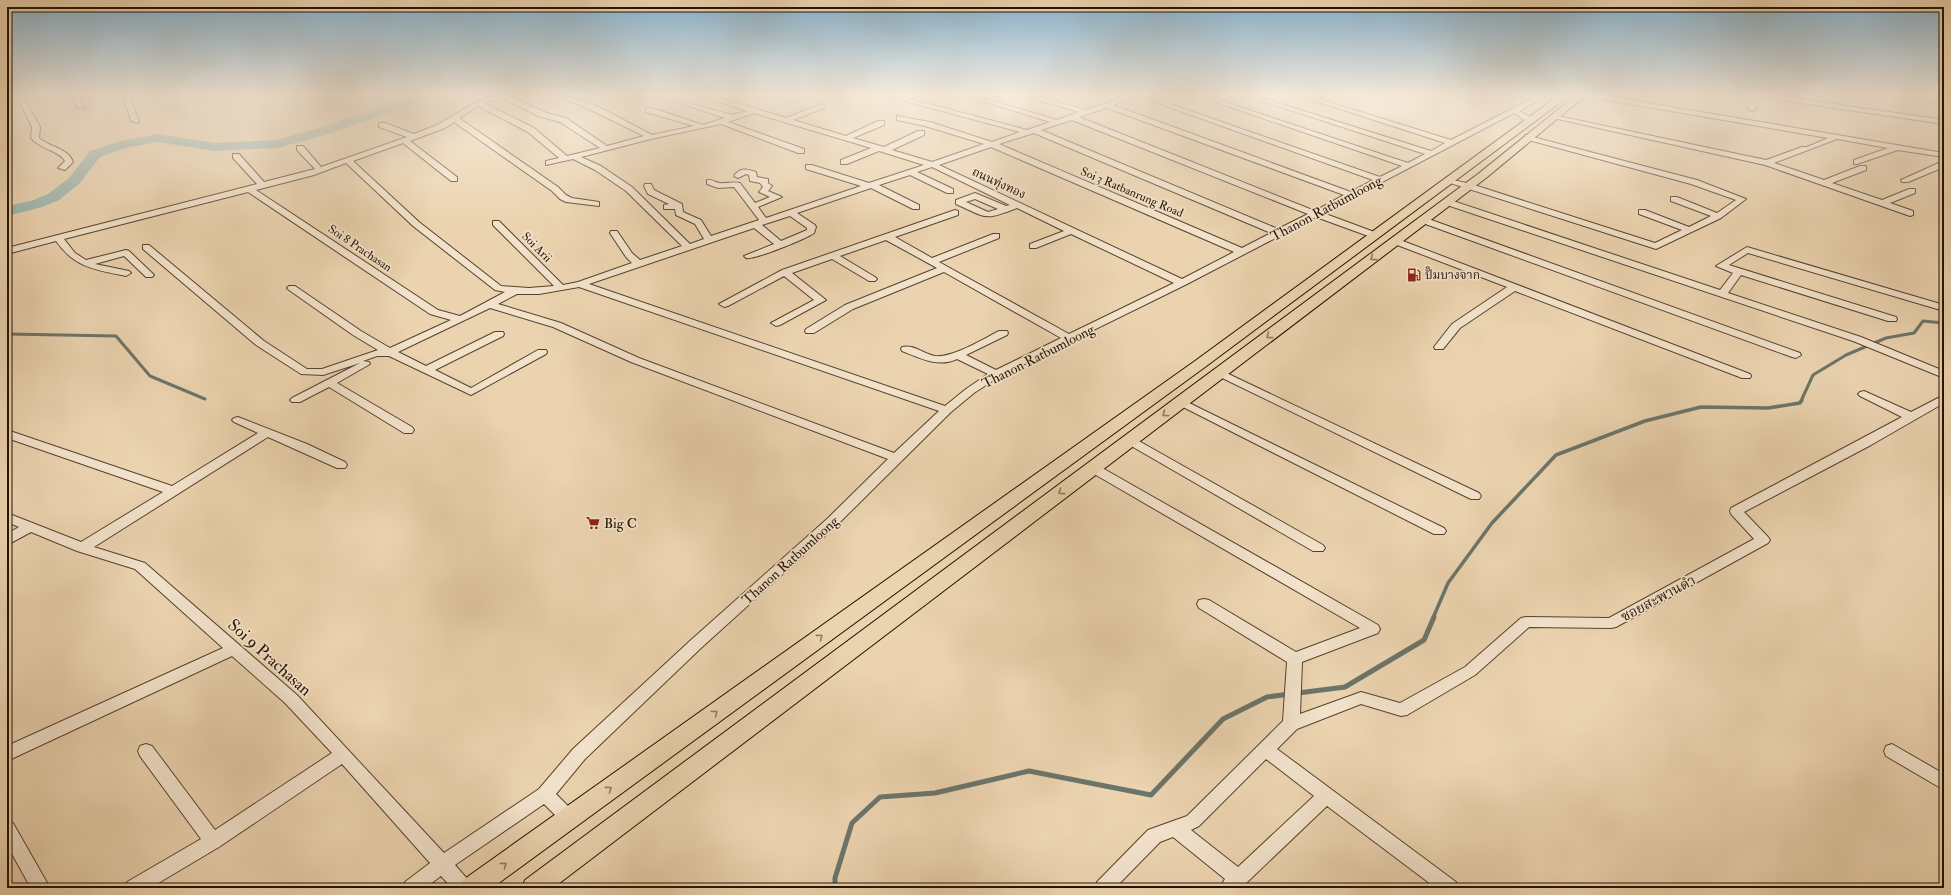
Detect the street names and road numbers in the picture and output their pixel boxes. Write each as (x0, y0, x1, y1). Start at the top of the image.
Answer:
street label: ถนนทุ่งทอง (969, 164, 1028, 202)
street label: Soi 3 Ratbanrung Road (1078, 164, 1185, 221)
street label: Thanon Ratbumloong (1268, 171, 1386, 245)
street label: Soi 8 Prachasan (325, 222, 395, 275)
street label: Soi Arii (518, 229, 555, 266)
street label: Thanon Ratbumloong (979, 320, 1098, 392)
street label: Thanon Ratbumloong (739, 512, 843, 608)
street label: ซอยสะพานดำ (1618, 572, 1699, 625)
street label: Soi 9 Prachasan (223, 614, 316, 701)

